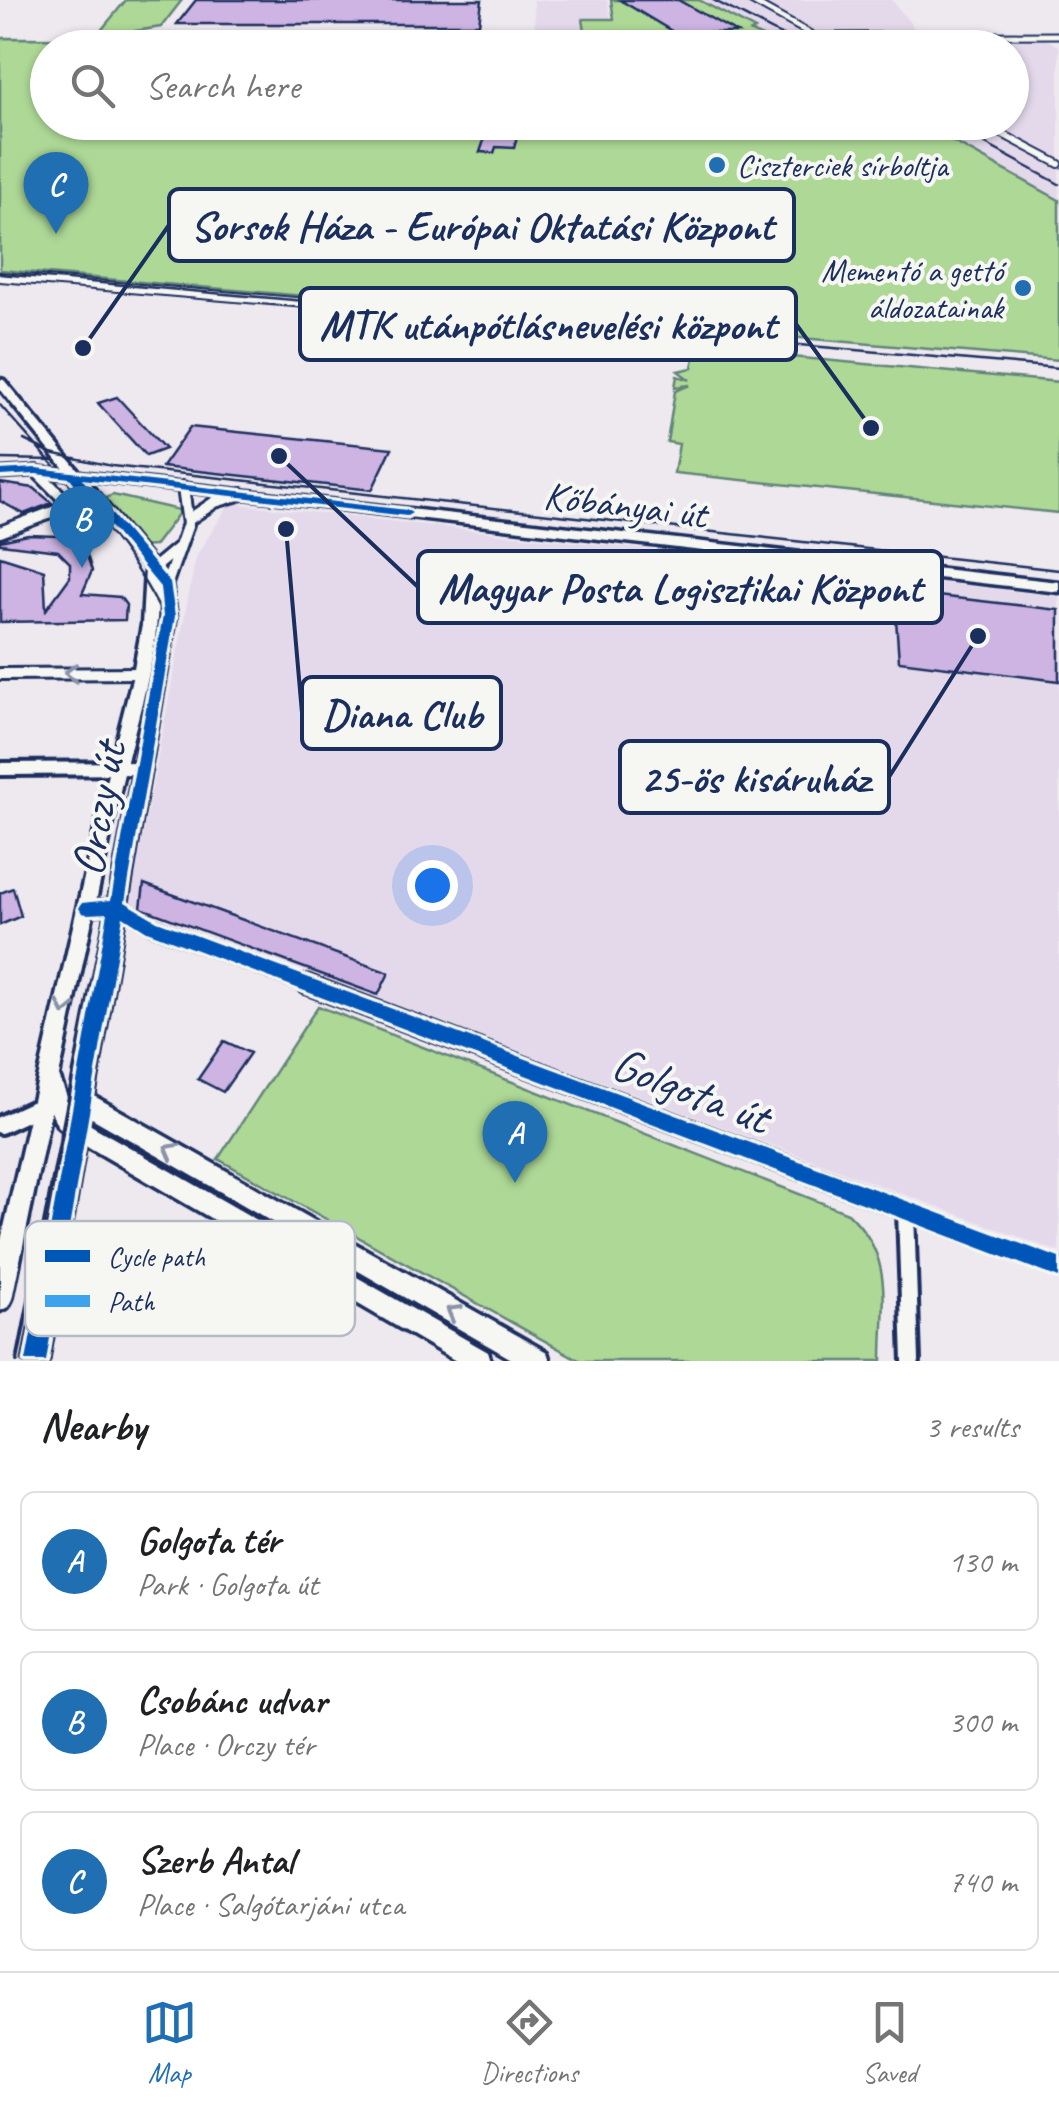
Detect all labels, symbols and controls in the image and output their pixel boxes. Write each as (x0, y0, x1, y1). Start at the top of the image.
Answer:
search box (30, 30, 1029, 140)
icon: search (65, 58, 120, 113)
text: Search here (145, 62, 300, 109)
place label: Ciszterciek sírboltja (737, 145, 950, 186)
pin: C (23, 152, 88, 234)
marker: Ciszterciek sírboltja (706, 154, 728, 176)
callout: Sorsok Háza - Európai Oktatási Központ (169, 189, 794, 261)
text: Sorsok Háza - Európai Oktatási Központ (190, 200, 778, 253)
place label: Mementó a gettó áldozatainak (821, 250, 1008, 328)
marker: Mementó a gettó áldozatainak (1012, 277, 1034, 299)
callout: MTK utánpótlásnevelési központ (300, 288, 796, 360)
text: MTK utánpótlásnevelési központ (320, 299, 781, 352)
street label: Kőbányai út (541, 470, 713, 540)
pin: B (49, 486, 114, 568)
callout: Magyar Posta Logisztikai Központ (418, 551, 942, 623)
text: Magyar Posta Logisztikai Központ (438, 562, 926, 615)
one-way arrow (62, 662, 78, 684)
callout: Diana Club (302, 677, 501, 749)
text: Diana Club (322, 688, 485, 741)
street label: Orczy út (57, 733, 140, 881)
callout: 25-ös kisáruház (620, 741, 889, 813)
text: 25-ös kisáruház (640, 752, 874, 805)
your location (407, 860, 458, 911)
one-way arrow (56, 999, 77, 1016)
street label: Golgota út (604, 1033, 782, 1149)
pin: A (482, 1100, 548, 1183)
one-way arrow (164, 1143, 182, 1163)
legend (25, 1221, 355, 1336)
text: Cycle path (108, 1239, 205, 1274)
text: Path (108, 1284, 155, 1319)
one-way arrow (446, 1305, 464, 1324)
text: Nearby (40, 1400, 146, 1453)
text: 3 results (925, 1406, 1019, 1447)
text: Golgota tér (137, 1517, 280, 1564)
text: A (66, 1541, 83, 1582)
text: 130 m (948, 1541, 1017, 1582)
text: Park · Golgota út (137, 1564, 318, 1605)
text: Csobánc udvar (137, 1677, 327, 1724)
text: B (66, 1701, 83, 1742)
text: 300 m (948, 1701, 1017, 1742)
text: Place · Orczy tér (137, 1724, 315, 1765)
text: Szerb Antal (137, 1837, 294, 1884)
text: C (67, 1861, 82, 1902)
text: 740 m (948, 1861, 1017, 1902)
text: Place · Salgótarjáni utca (137, 1884, 404, 1925)
tab: Map (142, 1995, 197, 2090)
tab: Directions (481, 1995, 578, 2090)
tab: Saved (862, 1995, 917, 2090)

